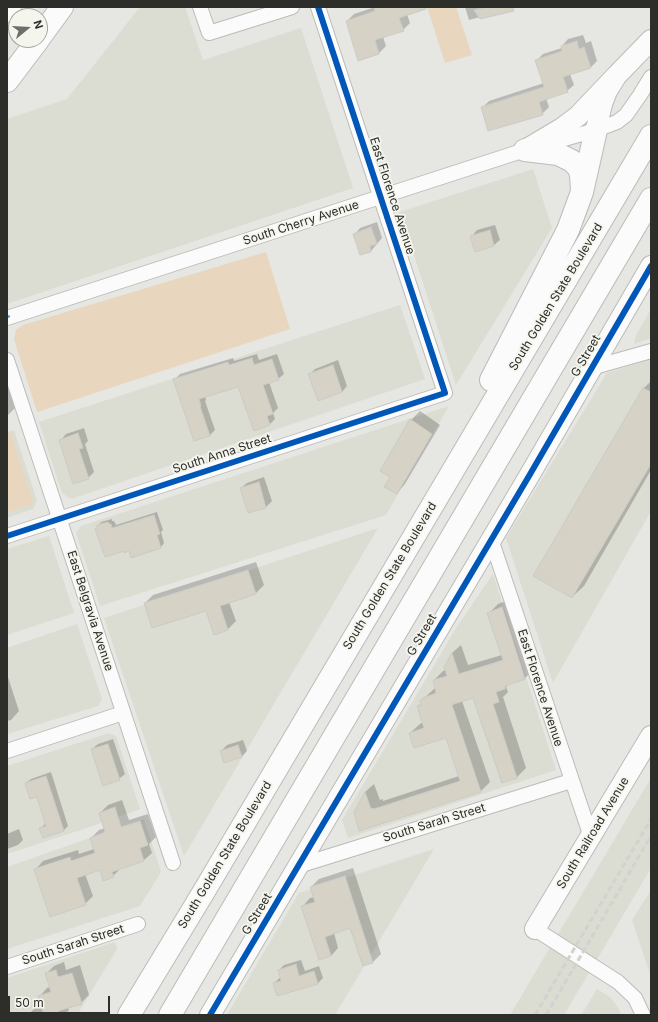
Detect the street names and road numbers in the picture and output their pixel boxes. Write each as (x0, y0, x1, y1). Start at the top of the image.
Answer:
street label: East Florence Avenue (366, 135, 418, 257)
street label: South Cherry Avenue (241, 197, 361, 249)
street label: South Golden State Boulevard (506, 221, 606, 373)
street label: G Street (568, 332, 604, 380)
street label: South Anna Street (171, 431, 273, 477)
street label: South Golden State Boulevard (340, 500, 440, 652)
street label: East Belgravia Avenue (64, 549, 116, 673)
street label: G Street (404, 611, 440, 659)
street label: East Florence Avenue (514, 627, 566, 749)
street label: South Railroad Avenue (554, 774, 632, 892)
street label: South Golden State Boulevard (175, 779, 275, 931)
street label: South Sarah Street (381, 801, 487, 845)
street label: G Street (239, 890, 275, 938)
street label: South Sarah Street (20, 922, 126, 968)

